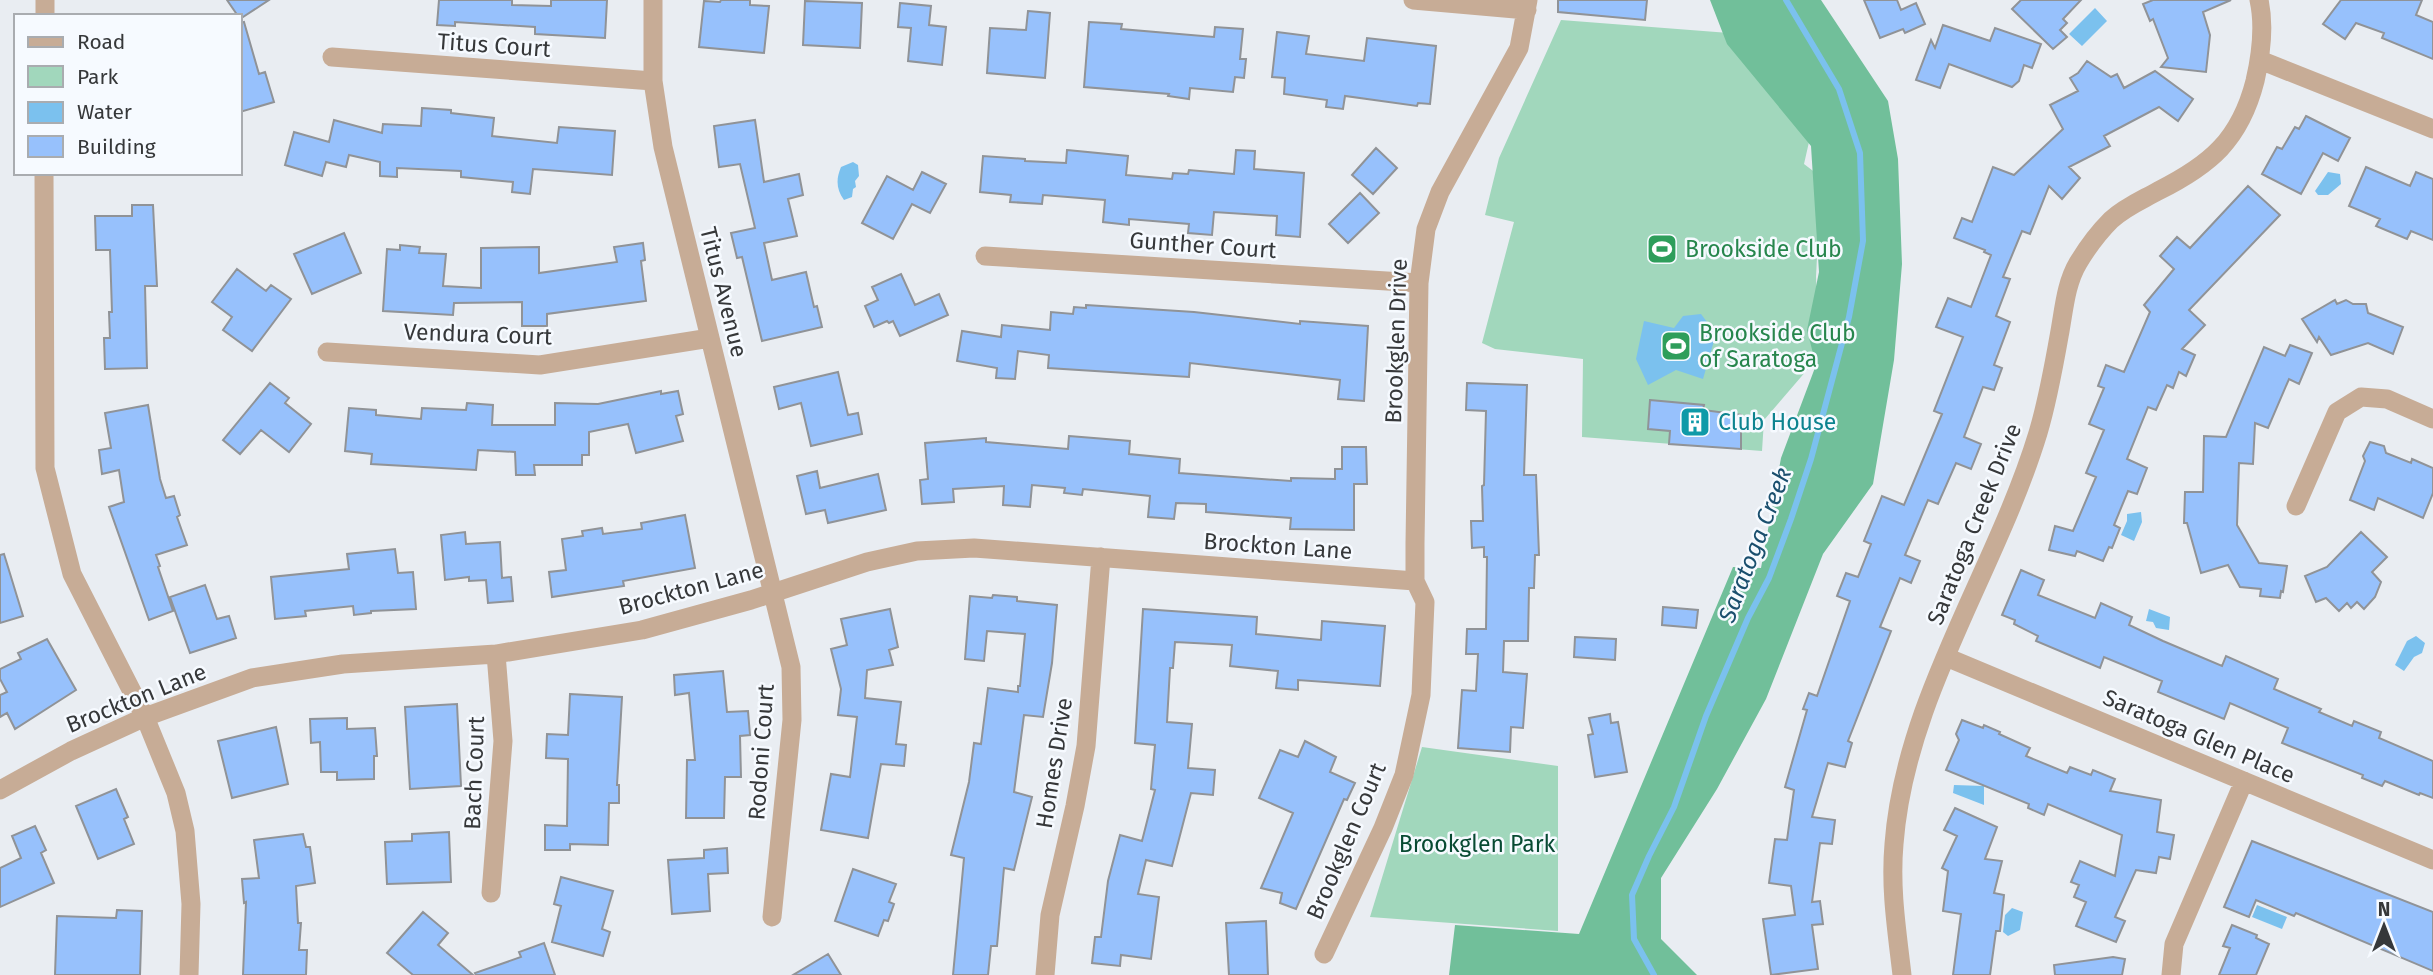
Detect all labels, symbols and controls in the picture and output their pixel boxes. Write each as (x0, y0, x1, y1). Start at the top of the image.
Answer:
legend (14, 14, 242, 175)
street label: Titus Court (436, 27, 552, 63)
text: Road (77, 29, 125, 55)
text: Park (77, 64, 119, 90)
text: Water (77, 99, 132, 125)
text: Building (77, 134, 156, 160)
street label: Titus Avenue (694, 224, 754, 360)
street label: Gunther Court (1129, 226, 1278, 264)
sports icon: Brookside Club (1645, 232, 1679, 266)
place label: Brookside Club (1685, 235, 1842, 263)
street label: Brookglen Drive (1379, 258, 1413, 424)
street label: Vendura Court (403, 317, 553, 351)
place label: Brookside Club of Saratoga (1699, 319, 1856, 373)
sports icon: Brookside Club of Saratoga (1659, 329, 1693, 363)
building icon: Club House (1678, 405, 1712, 439)
place label: Club House (1718, 408, 1836, 436)
street label: Saratoga Creek Drive (1921, 419, 2027, 629)
water label: Saratoga Creek (1712, 464, 1797, 627)
street label: Brockton Lane (1203, 527, 1353, 565)
street label: Brockton Lane (615, 555, 767, 621)
street label: Brockton Lane (62, 657, 210, 739)
street label: Rodoni Court (742, 682, 780, 821)
street label: Saratoga Glen Place (2099, 683, 2299, 789)
street label: Homes Drive (1030, 696, 1078, 830)
street label: Bach Court (458, 715, 490, 830)
street label: Brookglen Court (1300, 758, 1392, 924)
park label: Brookglen Park (1399, 830, 1556, 858)
north arrow (2349, 891, 2419, 961)
text: N (2378, 898, 2390, 921)

